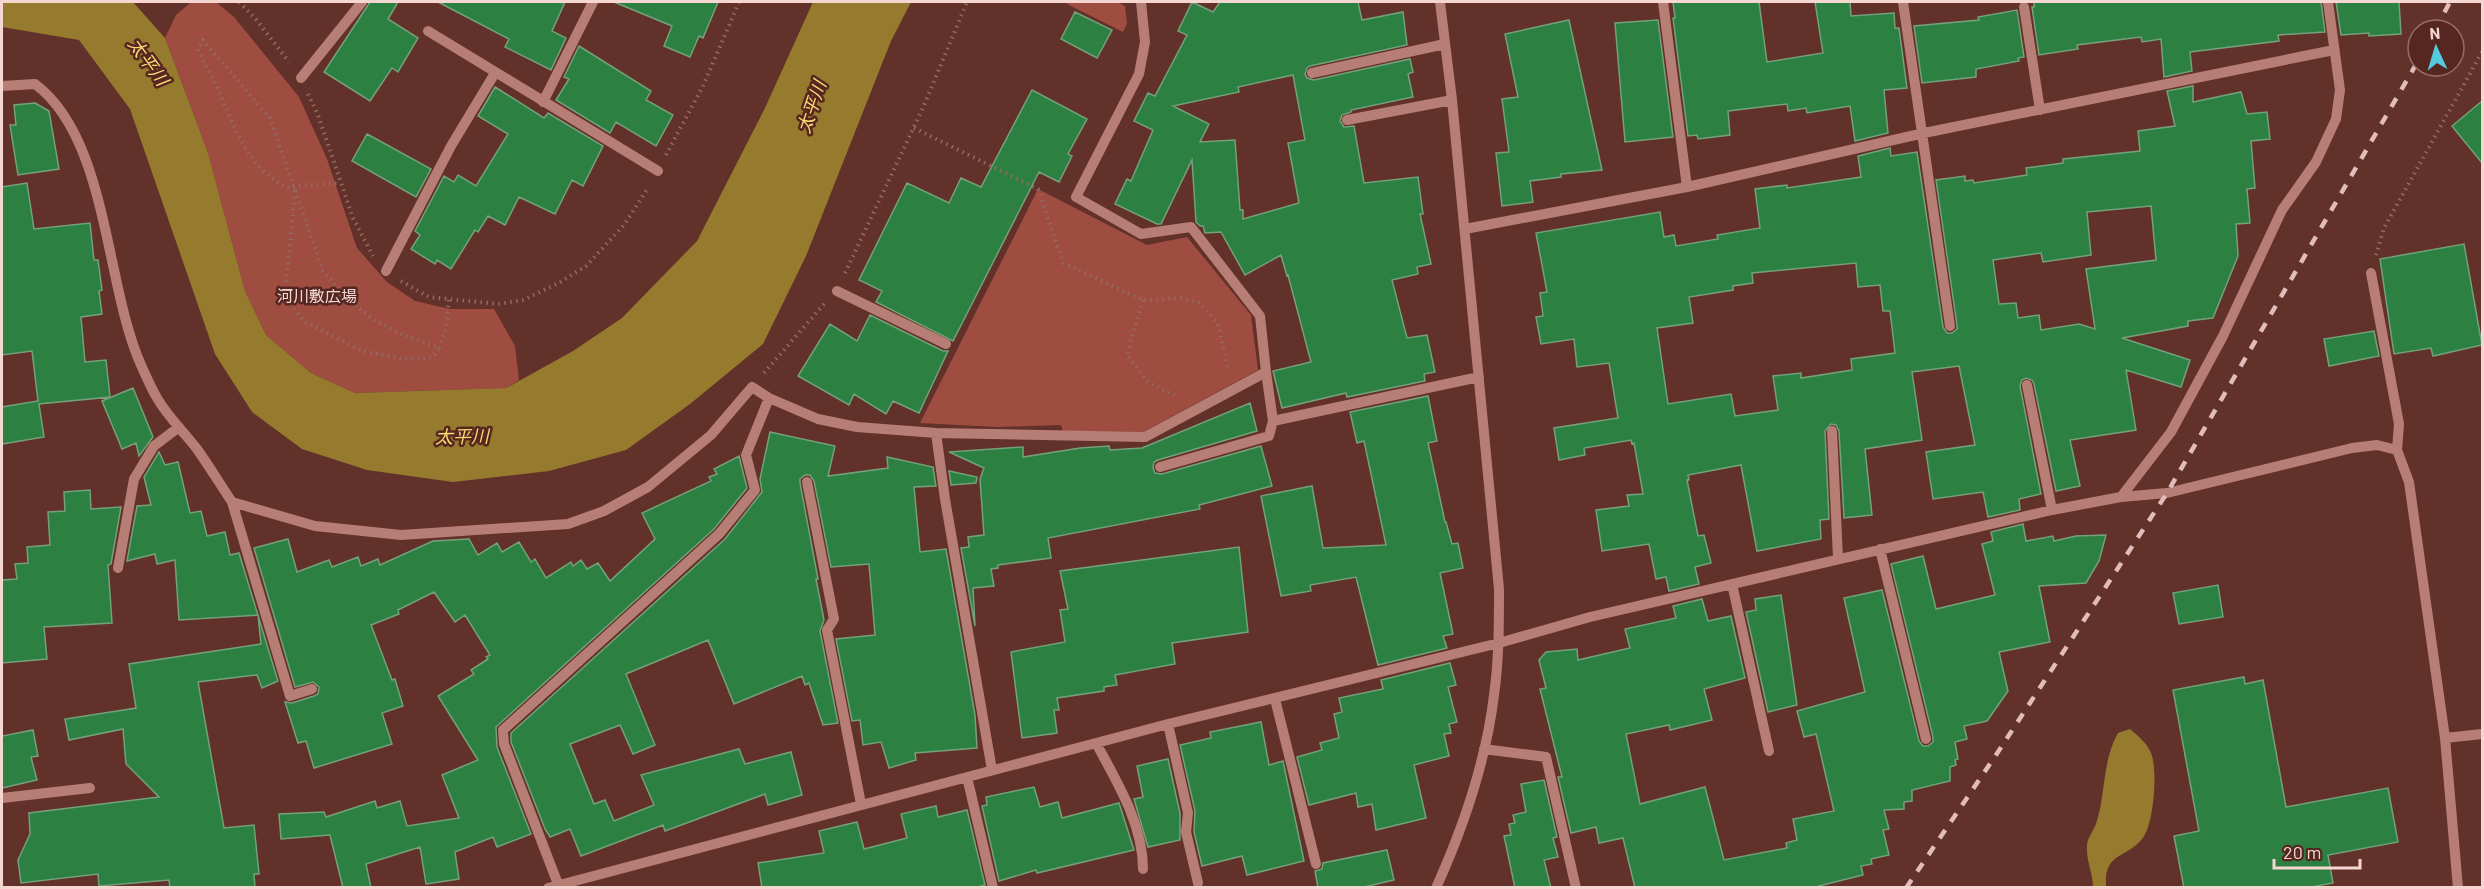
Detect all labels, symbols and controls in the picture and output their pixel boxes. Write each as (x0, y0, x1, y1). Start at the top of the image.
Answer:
north arrow (2406, 18, 2466, 78)
text: N (2429, 23, 2441, 42)
water label: 太平川 (124, 33, 175, 91)
water label: 太平川 (792, 76, 831, 136)
park label: 河川敷広場 (277, 286, 357, 305)
water label: 太平川 (435, 424, 491, 447)
scale bar (2274, 832, 2360, 870)
text: 20 m (2283, 841, 2321, 863)

